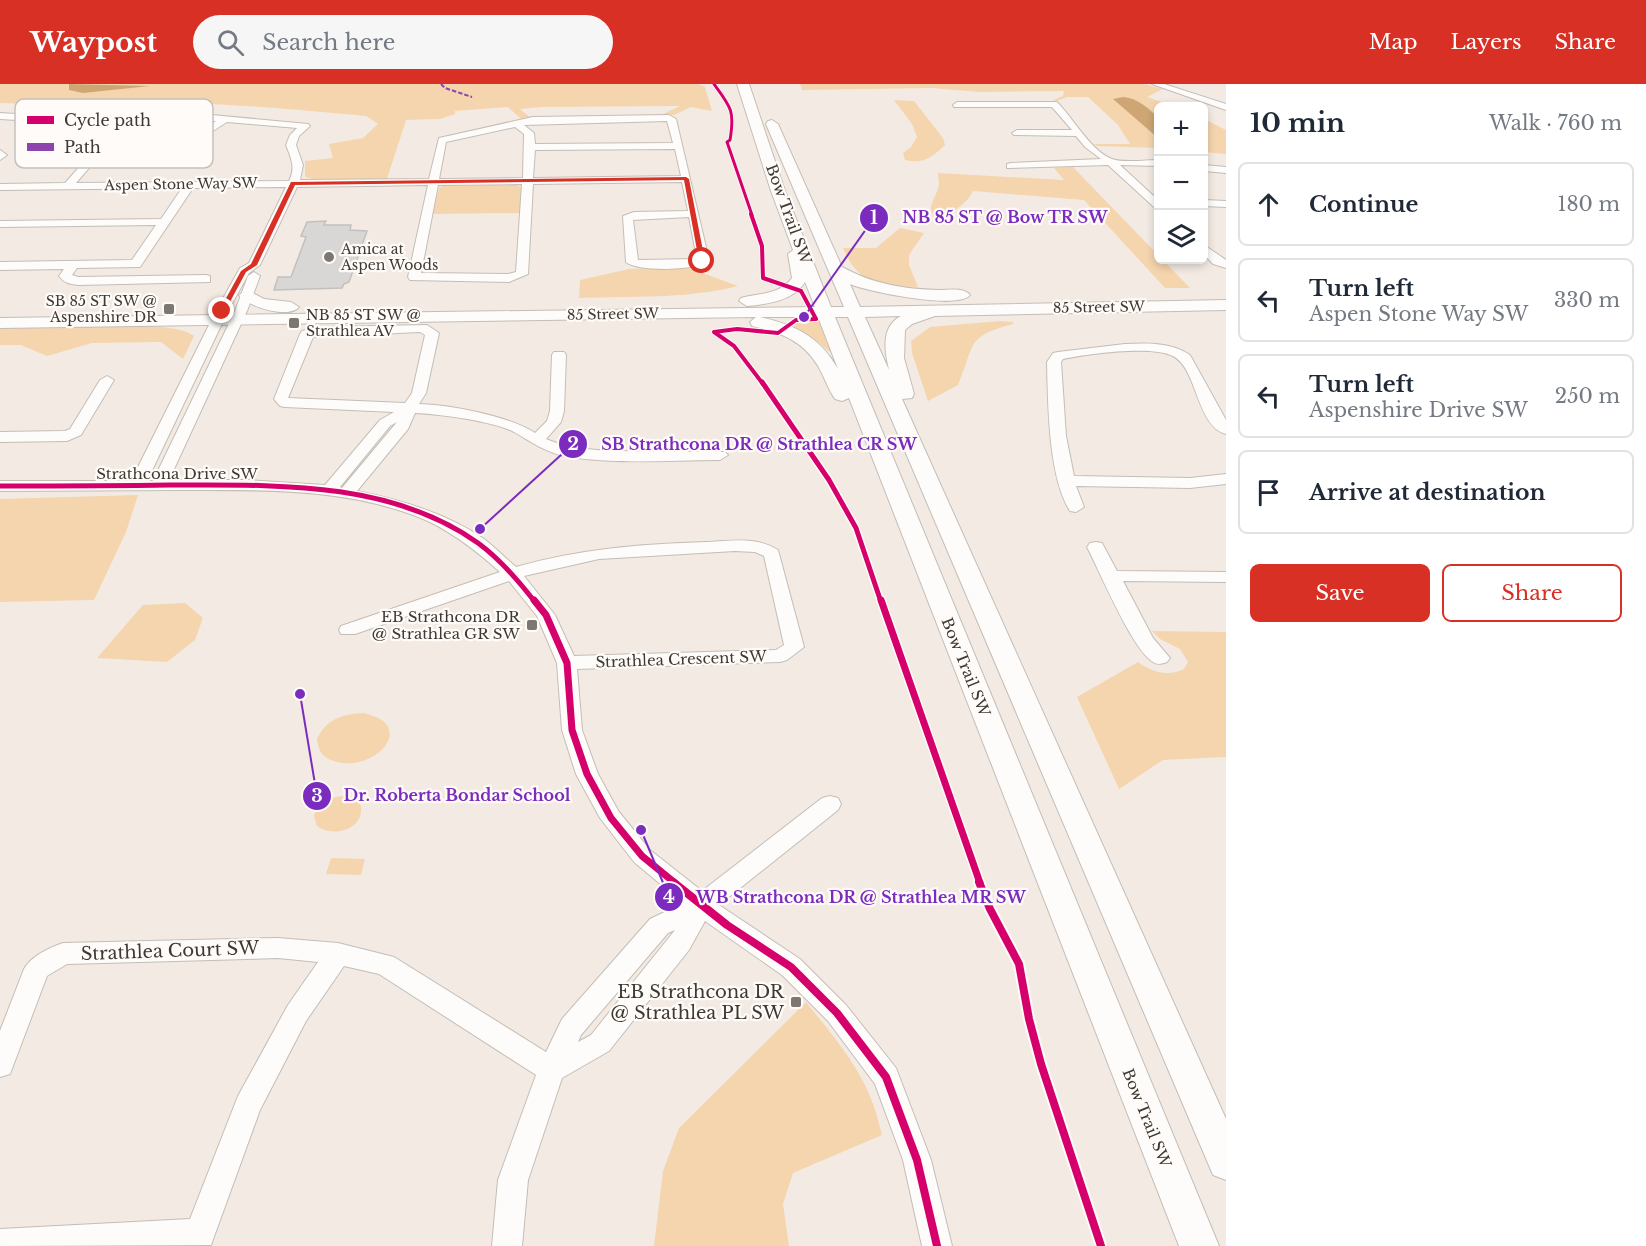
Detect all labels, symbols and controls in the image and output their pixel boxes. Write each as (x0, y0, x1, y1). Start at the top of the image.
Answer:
search box (193, 15, 613, 69)
text: Waypost (30, 25, 157, 60)
icon: search (214, 26, 247, 59)
text: Search here (262, 29, 395, 56)
text: Map (1369, 29, 1418, 55)
text: Layers (1451, 29, 1522, 55)
text: Share (1555, 29, 1616, 55)
legend (15, 99, 213, 168)
map controls (1154, 102, 1208, 264)
button: + (1154, 102, 1208, 156)
text: 10 min (1250, 107, 1345, 139)
text: Cycle path (64, 110, 151, 130)
text: Walk · 760 m (1489, 111, 1622, 135)
text: Path (64, 137, 101, 157)
button: − (1154, 156, 1208, 210)
street label: Bow Trail SW (762, 161, 816, 267)
street label: Aspen Stone Way SW (103, 174, 258, 194)
icon: ahead (1252, 188, 1285, 221)
text: Continue (1309, 191, 1418, 218)
text: 180 m (1557, 192, 1620, 216)
callout: NB 85 ST @ Bow TR SW (859, 201, 1120, 235)
text: 1 (870, 207, 878, 229)
text: NB 85 ST @ Bow TR SW (902, 207, 1108, 227)
button: layers (1154, 210, 1208, 264)
place label: Amica at Aspen Woods (340, 240, 438, 274)
route start (688, 247, 714, 273)
marker: Amica at Aspen Woods (322, 250, 336, 264)
text: Turn left (1309, 275, 1414, 302)
icon: left (1252, 284, 1285, 317)
text: 330 m (1554, 288, 1620, 312)
place label: SB 85 ST SW @ Aspenshire DR (46, 292, 158, 326)
route end (208, 297, 234, 323)
street label: 85 Street SW (1053, 297, 1146, 317)
marker: SB 85 ST SW @ Aspenshire DR (162, 302, 176, 316)
text: Aspen Stone Way SW (1309, 302, 1528, 326)
street label: 85 Street SW (567, 304, 660, 324)
place label: NB 85 ST SW @ Strathlea AV (306, 306, 421, 340)
marker: NB 85 ST SW @ Strathlea AV (287, 316, 301, 330)
text: Turn left (1309, 371, 1414, 398)
icon: left (1252, 380, 1285, 413)
text: 250 m (1555, 384, 1620, 408)
text: Aspenshire Drive SW (1309, 398, 1528, 422)
callout: SB Strathcona DR @ Strathlea CR SW (558, 427, 929, 461)
text: 2 (567, 433, 579, 455)
text: SB Strathcona DR @ Strathlea CR SW (601, 434, 917, 454)
street label: Strathcona Drive SW (96, 464, 258, 483)
icon: arrive (1252, 476, 1285, 509)
text: Arrive at destination (1309, 479, 1546, 506)
button: Save (1250, 564, 1430, 622)
button: Share (1442, 564, 1622, 622)
place label: EB Strathcona DR @ Strathlea GR SW (372, 607, 521, 643)
street label: Bow Trail SW (937, 615, 995, 720)
marker: EB Strathcona DR @ Strathlea GR SW (525, 618, 539, 632)
street label: Strathlea Crescent SW (595, 647, 767, 671)
callout: Dr. Roberta Bondar School (302, 779, 583, 813)
text: 3 (311, 785, 323, 807)
text: Dr. Roberta Bondar School (344, 785, 571, 805)
callout: WB Strathcona DR @ Strathlea MR SW (654, 880, 1039, 914)
text: 4 (663, 886, 675, 908)
text: WB Strathcona DR @ Strathlea MR SW (695, 887, 1026, 907)
street label: Strathlea Court SW (80, 937, 260, 965)
place label: EB Strathcona DR @ Strathlea PL SW (610, 981, 785, 1024)
marker: EB Strathcona DR @ Strathlea PL SW (789, 995, 803, 1009)
street label: Bow Trail SW (1118, 1066, 1176, 1171)

